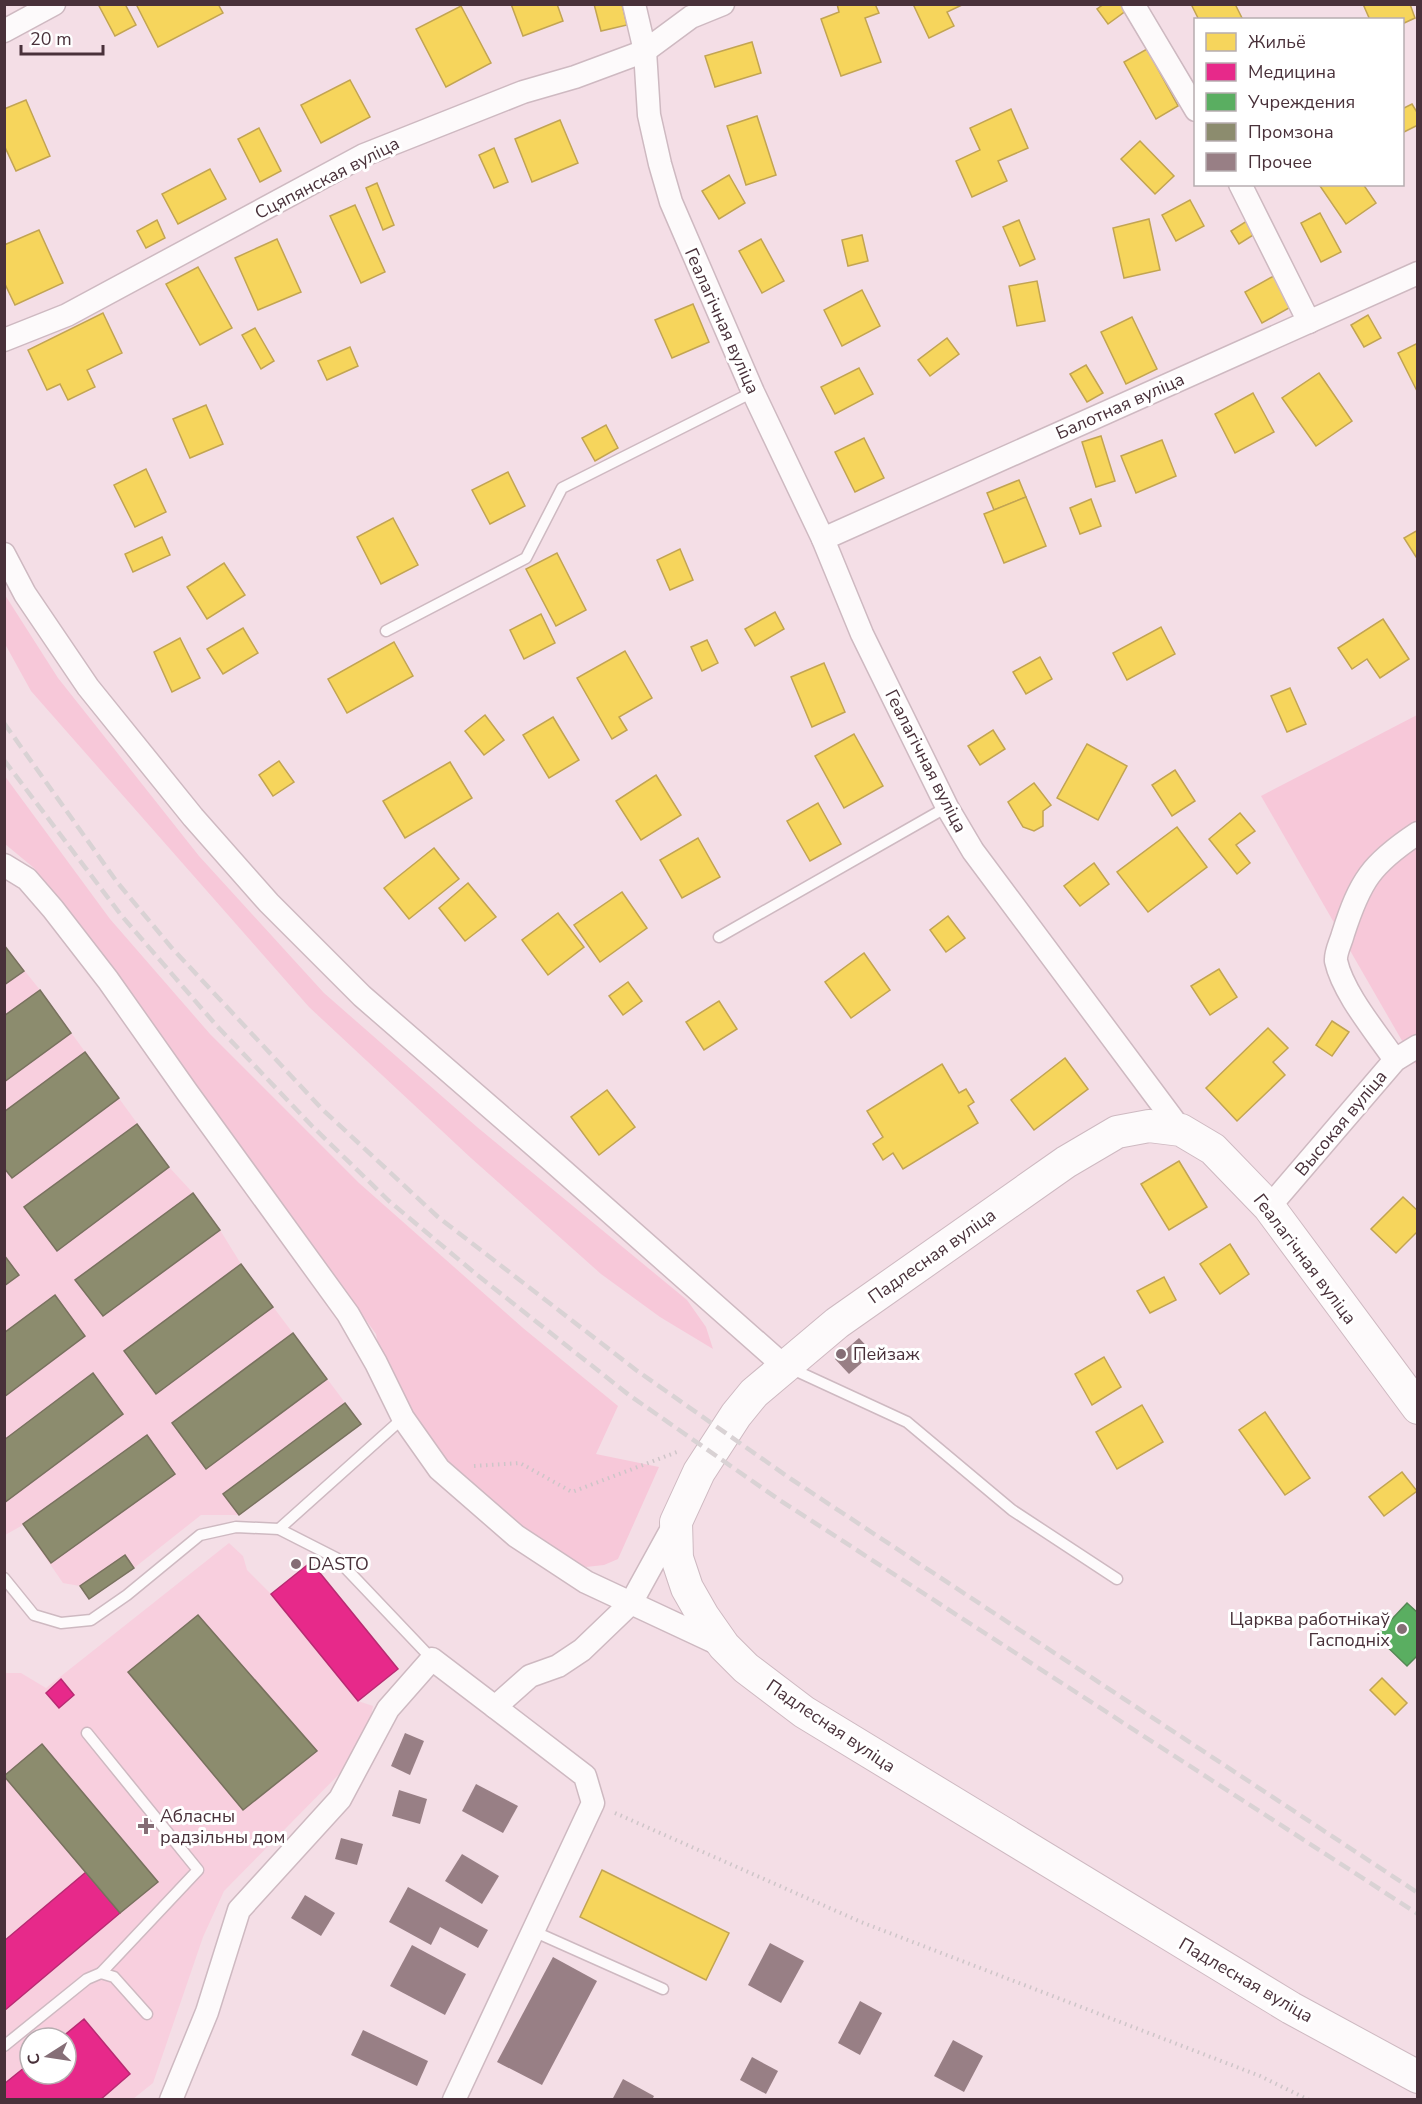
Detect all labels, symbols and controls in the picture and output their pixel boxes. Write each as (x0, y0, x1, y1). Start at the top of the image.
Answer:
scale bar (21, 18, 104, 56)
legend (1194, 18, 1404, 186)
text: 20 m (30, 27, 72, 51)
text: Жильё (1248, 30, 1306, 54)
text: Медицина (1248, 60, 1336, 84)
text: Учреждения (1247, 90, 1355, 114)
text: Промзона (1248, 120, 1334, 144)
street label: Сцяпянская вуліца (251, 131, 403, 225)
text: Прочее (1248, 150, 1312, 174)
street label: Геалагічная вуліца (679, 244, 765, 398)
street label: Балотная вуліца (1052, 367, 1188, 445)
street label: Геалагічная вуліца (880, 685, 972, 837)
street label: Высокая вуліца (1290, 1065, 1392, 1181)
street label: Геалагічная вуліца (1248, 1189, 1362, 1329)
street label: Падлесная вуліца (863, 1203, 1001, 1309)
place label: Пейзаж (853, 1342, 921, 1366)
marker: Пейзаж (834, 1347, 848, 1361)
place label: DASTO (308, 1552, 369, 1576)
marker: DASTO (289, 1557, 303, 1571)
place label: Царква работнікаў Гасподніх (1229, 1607, 1391, 1652)
marker: Царква работнікаў Гасподніх (1395, 1622, 1409, 1636)
street label: Падлесная вуліца (762, 1674, 900, 1778)
place label: Абласны радзільны дом (160, 1804, 285, 1849)
marker: Абласны радзільны дом (137, 1817, 155, 1835)
street label: Падлесная вуліца (1175, 1932, 1317, 2028)
north arrow (18, 2026, 78, 2086)
text: С (22, 2051, 46, 2067)

